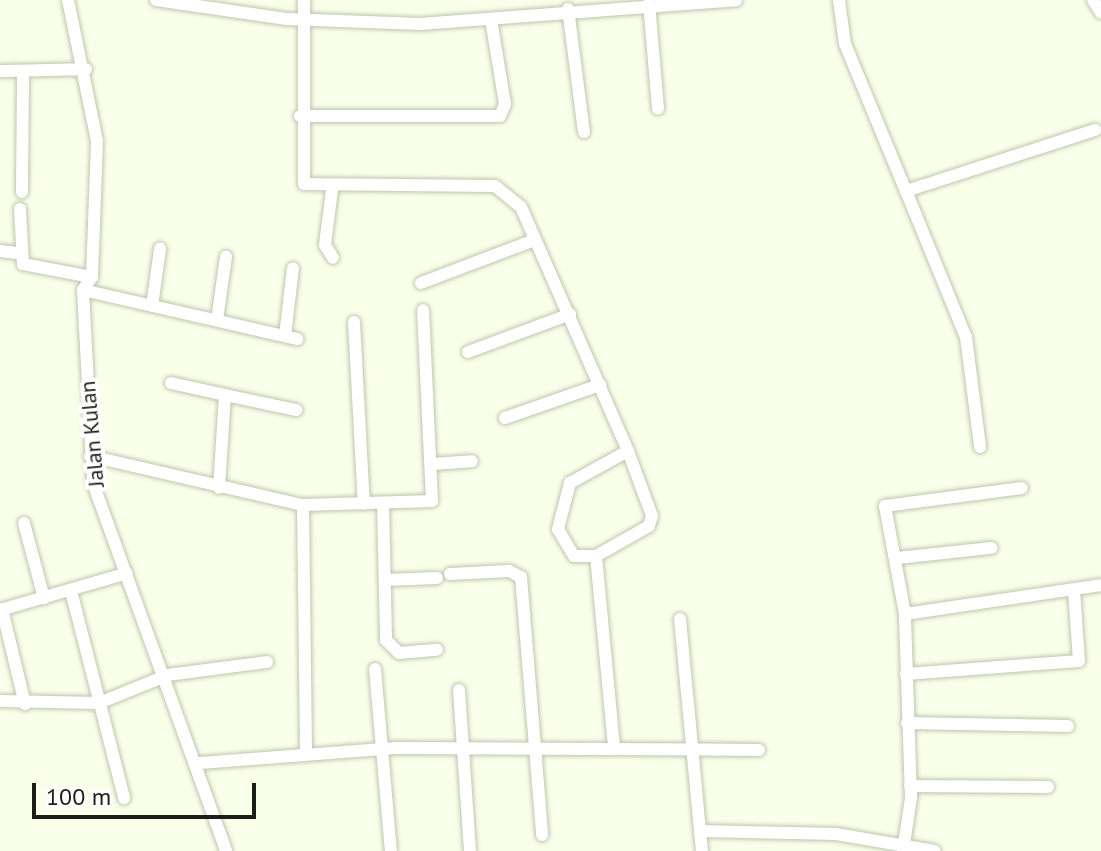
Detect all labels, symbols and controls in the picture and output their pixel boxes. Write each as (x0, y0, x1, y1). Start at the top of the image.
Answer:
street label: Jalan Kulan (74, 380, 110, 488)
scale bar (36, 767, 260, 817)
text: 100 m (46, 781, 111, 812)

